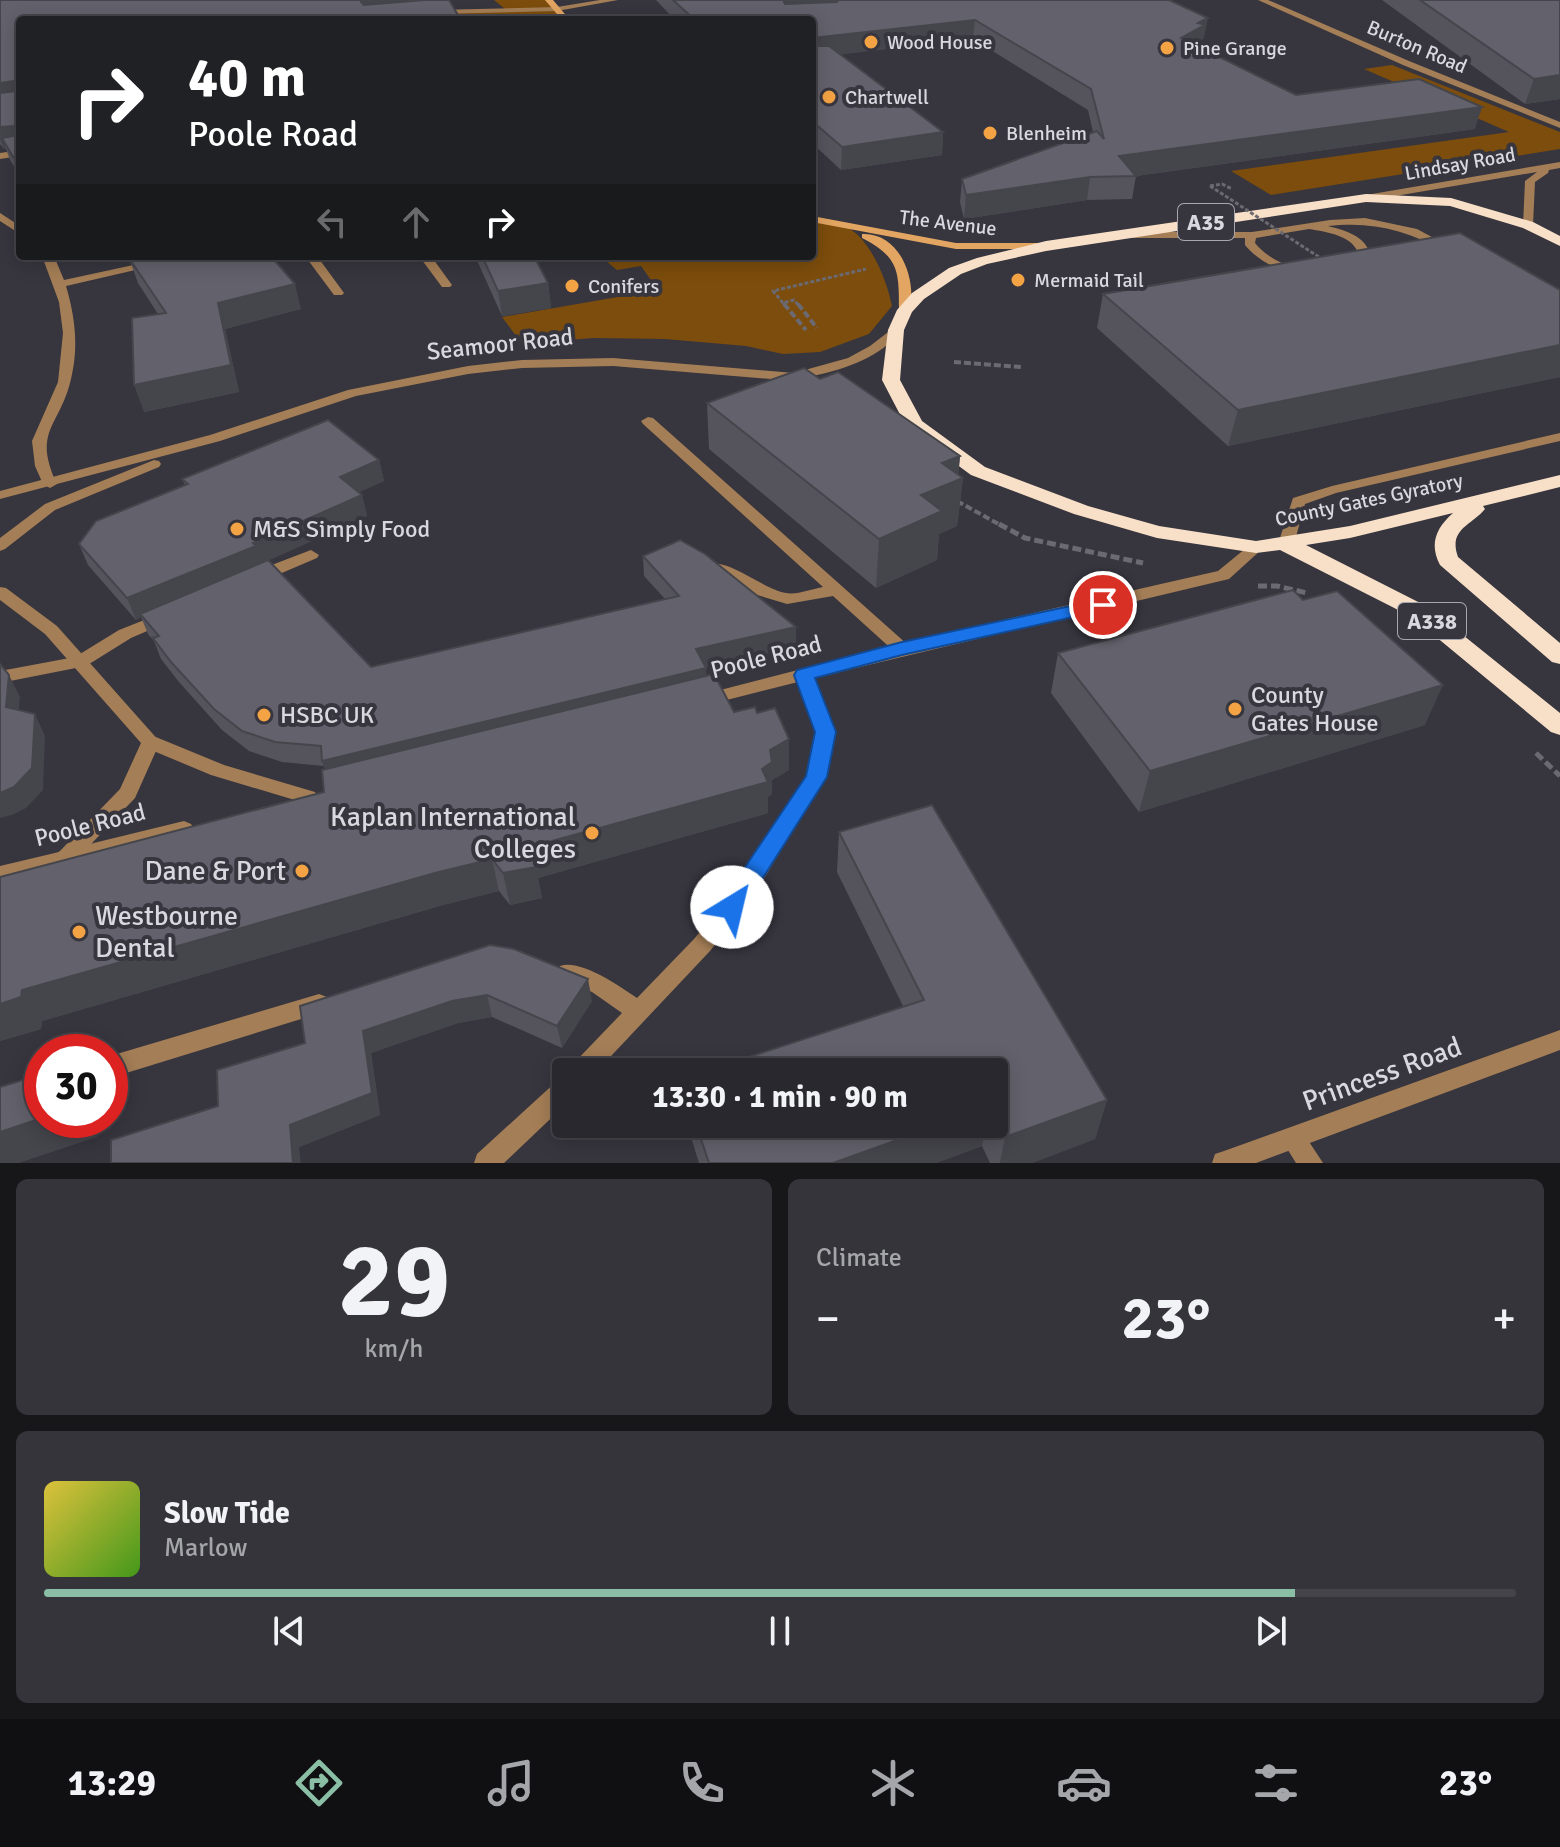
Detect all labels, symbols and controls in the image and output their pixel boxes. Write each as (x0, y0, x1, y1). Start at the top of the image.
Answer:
street label: Burton Road (1363, 15, 1471, 79)
place label: Wood House (887, 30, 993, 55)
marker: Wood House (862, 33, 880, 51)
place label: Pine Grange (1183, 36, 1287, 61)
marker: Pine Grange (1158, 39, 1176, 57)
text: 40 m (188, 43, 306, 112)
icon: right (56, 48, 160, 152)
place label: Chartwell (845, 85, 929, 110)
marker: Chartwell (820, 88, 838, 106)
text: Poole Road (188, 112, 358, 157)
place label: Blenheim (1006, 121, 1087, 146)
marker: Blenheim (981, 124, 999, 142)
street label: Lindsay Road (1403, 142, 1517, 186)
icon: left (310, 200, 354, 244)
icon: ahead (394, 200, 438, 244)
icon: right (478, 200, 522, 244)
road number: A35 (1178, 204, 1234, 240)
street label: The Avenue (898, 205, 998, 241)
place label: Mermaid Tail (1034, 268, 1144, 293)
marker: Mermaid Tail (1009, 271, 1027, 289)
place label: Conifers (588, 274, 659, 299)
marker: Conifers (563, 277, 581, 295)
street label: Seamoor Road (425, 321, 575, 367)
street label: County Gates Gyratory (1273, 468, 1466, 532)
place label: M&S Simply Food (253, 514, 430, 544)
marker: M&S Simply Food (228, 520, 246, 538)
pin (1069, 571, 1137, 639)
icon: arrive (1081, 583, 1125, 627)
road number: A338 (1398, 603, 1466, 639)
street label: Poole Road (707, 629, 825, 685)
place label: County Gates House (1251, 680, 1379, 738)
place label: HSBC UK (280, 700, 374, 730)
marker: County Gates House (1226, 700, 1244, 718)
marker: HSBC UK (255, 706, 273, 724)
street label: Poole Road (31, 797, 149, 853)
place label: Kaplan International Colleges (330, 800, 576, 866)
marker: Kaplan International Colleges (583, 824, 601, 842)
place label: Dane & Port (145, 854, 286, 888)
marker: Dane & Port (293, 862, 311, 880)
position arrow (690, 865, 774, 949)
place label: Westbourne Dental (95, 899, 238, 965)
marker: Westbourne Dental (70, 923, 88, 941)
street label: Princess Road (1298, 1030, 1466, 1118)
speed limit sign: 30 (24, 1034, 128, 1138)
text: 13:30 · 1 min · 90 m (652, 1079, 908, 1116)
text: 29 (338, 1217, 450, 1345)
text: Climate (816, 1242, 902, 1274)
text: 23° (1122, 1282, 1210, 1356)
text: − (816, 1292, 840, 1346)
text: + (1492, 1292, 1516, 1346)
text: km/h (365, 1333, 423, 1365)
text: Slow Tide (164, 1495, 290, 1532)
text: Marlow (164, 1532, 247, 1564)
icon: previous (267, 1609, 311, 1653)
icon: pause (758, 1609, 802, 1653)
icon: next (1249, 1609, 1293, 1653)
icon: directions (291, 1755, 347, 1811)
icon: music (483, 1755, 539, 1811)
icon: phone (674, 1755, 730, 1811)
icon: climate (865, 1755, 921, 1811)
icon: car (1056, 1755, 1112, 1811)
icon: filters (1248, 1755, 1304, 1811)
text: 13:29 (68, 1761, 156, 1806)
text: 23° (1439, 1761, 1492, 1806)

